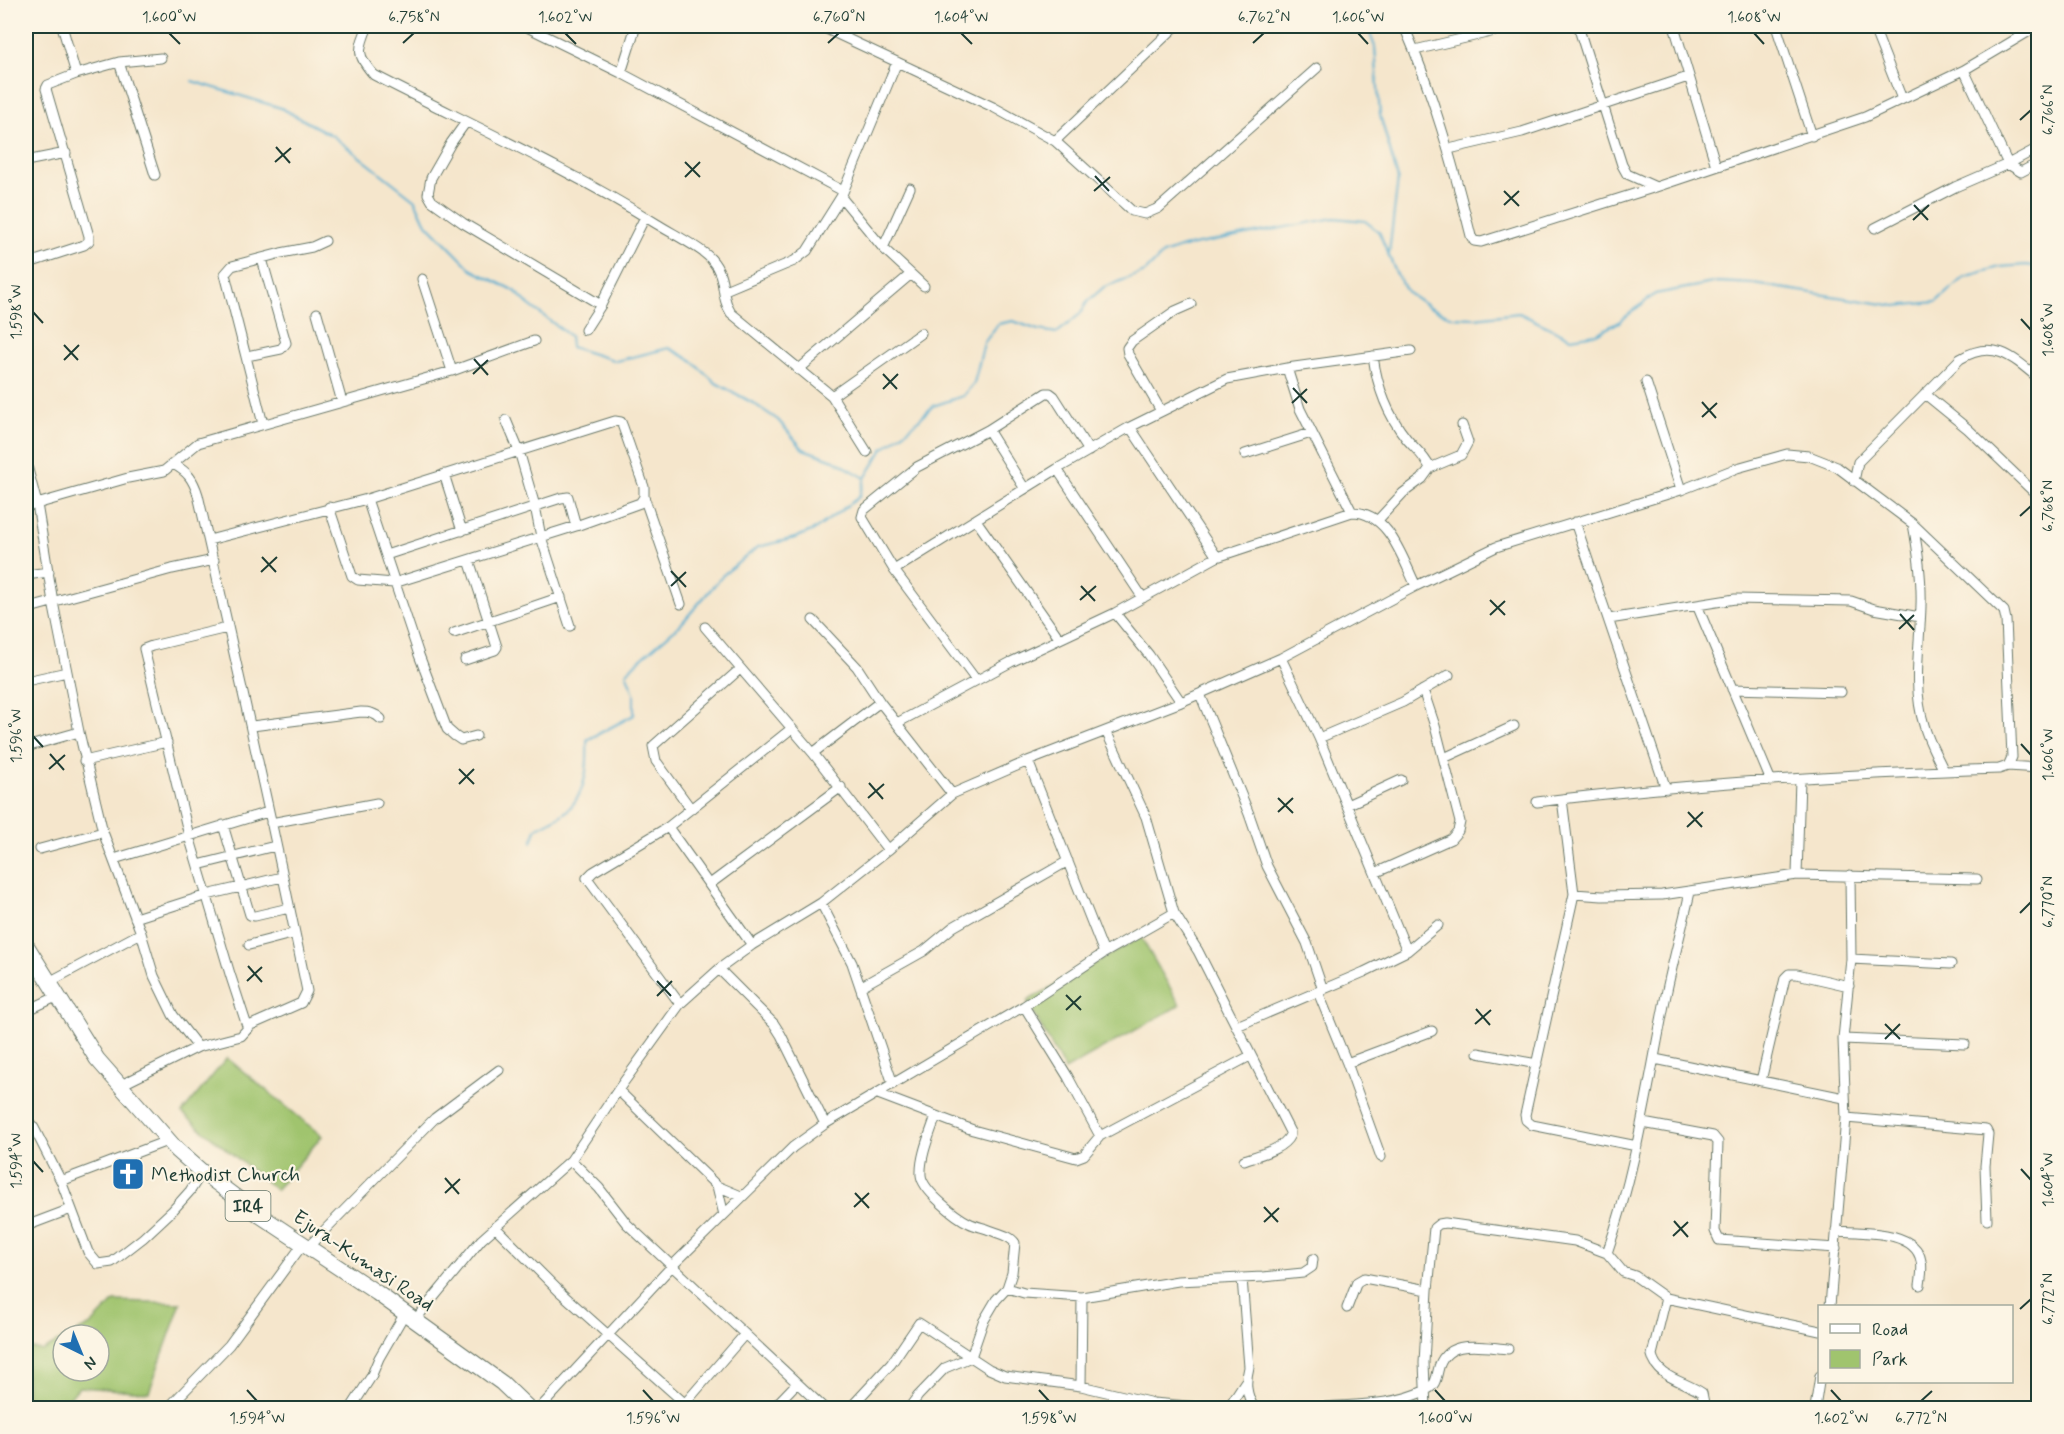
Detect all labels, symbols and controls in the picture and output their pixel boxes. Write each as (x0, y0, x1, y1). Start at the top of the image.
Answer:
text: 1.600°W (142, 8, 196, 28)
text: 6.758°N (388, 8, 440, 28)
text: 1.602°W (538, 8, 592, 28)
text: 6.760°N (813, 8, 865, 28)
text: 1.604°W (934, 8, 988, 28)
text: 6.762°N (1238, 8, 1290, 28)
text: 1.606°W (1332, 8, 1384, 28)
text: 1.608°W (1727, 8, 1781, 28)
text: 6.766°N (2039, 85, 2059, 135)
text: 1.598°W (7, 285, 27, 339)
text: 1.608°W (2039, 303, 2059, 357)
text: 6.768°N (2039, 480, 2059, 532)
text: 1.596°W (7, 709, 27, 763)
text: 1.606°W (2039, 729, 2059, 781)
text: 6.770°N (2039, 876, 2059, 928)
text: 1.594°W (7, 1133, 27, 1189)
text: 1.604°W (2039, 1153, 2059, 1207)
church icon: Methodist Church (110, 1156, 146, 1192)
place label: Methodist Church (151, 1162, 300, 1189)
road number: IR4 (226, 1191, 270, 1221)
street label: Ejura-Kumasi Road (287, 1204, 439, 1318)
text: 6.772°N (2039, 1273, 2059, 1325)
legend (1818, 1305, 2013, 1383)
text: Road (1872, 1318, 1908, 1342)
north arrow (51, 1323, 111, 1383)
text: Park (1872, 1348, 1908, 1372)
text: N (79, 1352, 101, 1374)
text: 1.594°W (229, 1409, 285, 1429)
text: 1.596°W (626, 1409, 680, 1429)
text: 1.598°W (1022, 1409, 1076, 1429)
text: 1.600°W (1418, 1409, 1472, 1429)
text: 1.602°W (1814, 1409, 1868, 1429)
text: 6.772°N (1895, 1409, 1947, 1429)

